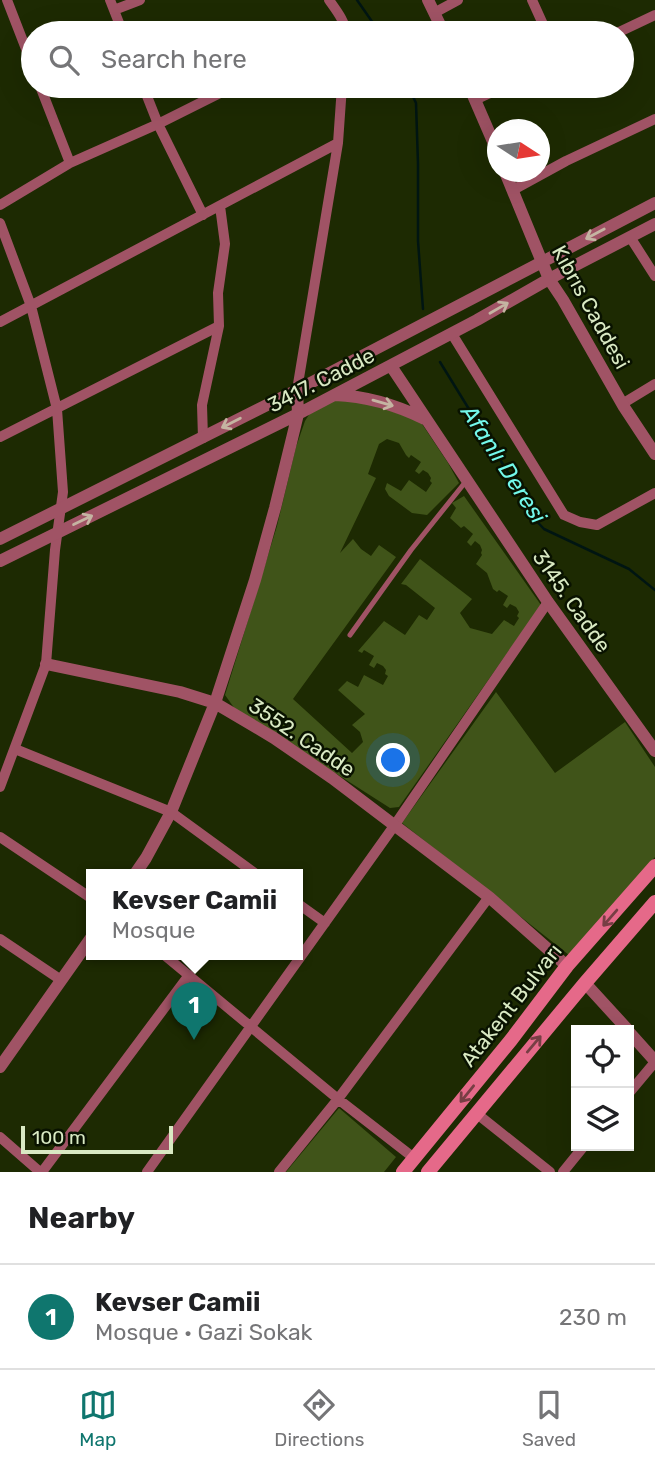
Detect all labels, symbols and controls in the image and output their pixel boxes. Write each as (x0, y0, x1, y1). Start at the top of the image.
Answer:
search box (21, 21, 634, 98)
icon: search (45, 41, 83, 79)
text: Search here (101, 44, 247, 75)
north arrow (487, 119, 550, 182)
one-way arrow (585, 228, 605, 242)
street label: Kıbrıs Caddesi (547, 241, 635, 373)
one-way arrow (488, 301, 509, 314)
street label: 3417. Cadde (263, 342, 379, 418)
one-way arrow (371, 397, 393, 410)
water label: Afanlı Deresi (455, 399, 553, 530)
one-way arrow (221, 417, 242, 431)
one-way arrow (72, 513, 93, 527)
street label: 3145. Cadde (528, 545, 616, 657)
street label: 3552. Cadde (244, 692, 360, 782)
your location (376, 743, 410, 777)
popup (86, 869, 303, 960)
text: Kevser Camii (112, 885, 277, 916)
one-way arrow (602, 909, 619, 926)
text: Mosque (112, 916, 195, 944)
street label: Atakent Bulvarı (455, 939, 567, 1071)
pin: 1 (171, 982, 217, 1040)
map controls (571, 1025, 634, 1151)
button: locate (571, 1025, 634, 1088)
one-way arrow (526, 1035, 541, 1053)
one-way arrow (459, 1085, 475, 1103)
button: layers (571, 1088, 634, 1151)
scale bar (21, 1123, 173, 1155)
text: 100 m (32, 1126, 86, 1149)
text: Nearby (28, 1200, 135, 1236)
text: Kevser Camii (95, 1287, 260, 1318)
text: 1 (45, 1303, 57, 1331)
text: 230 m (559, 1303, 627, 1331)
text: Mosque · Gazi Sokak (95, 1318, 312, 1346)
tab: Map (79, 1386, 117, 1451)
tab: Directions (274, 1386, 364, 1451)
tab: Saved (522, 1386, 576, 1451)

